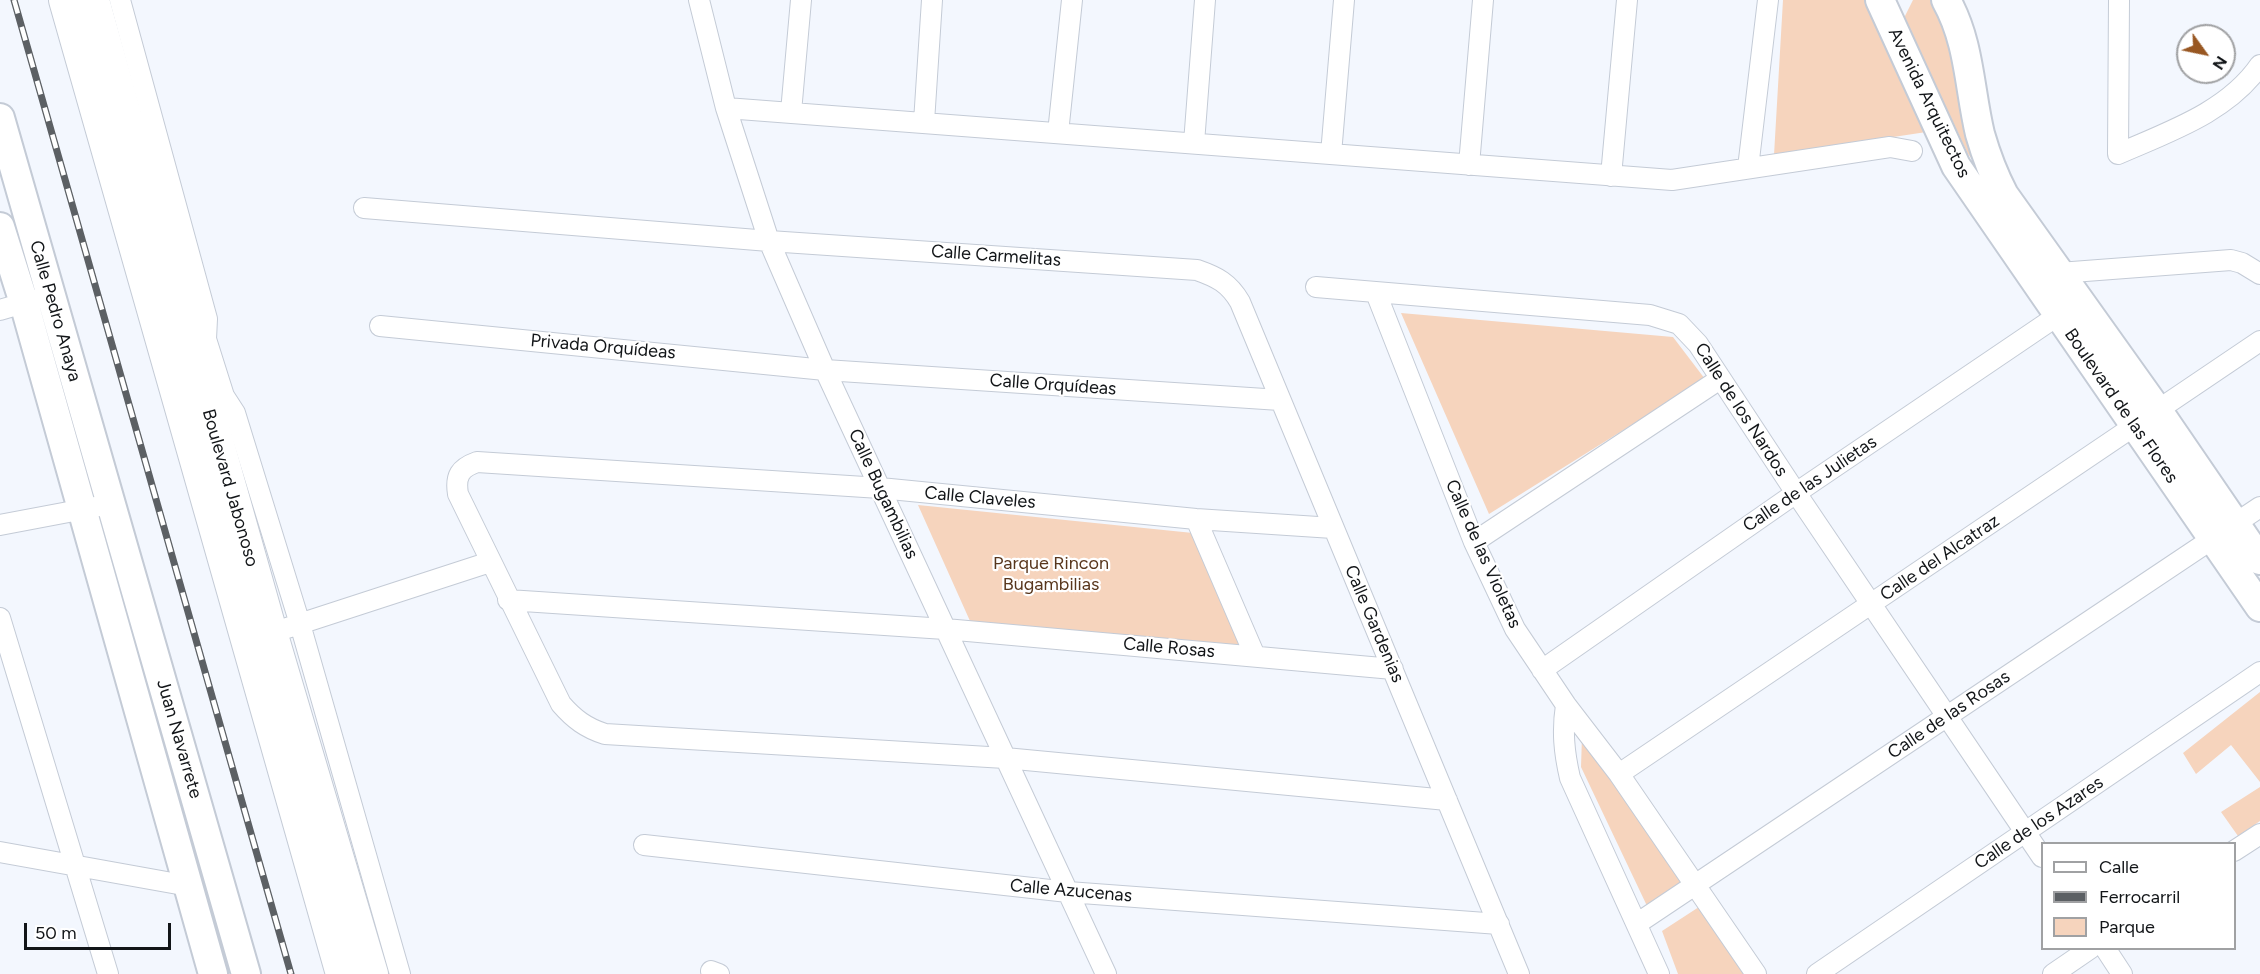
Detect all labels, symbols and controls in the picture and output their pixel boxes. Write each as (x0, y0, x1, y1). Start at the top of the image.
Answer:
street label: Avenida Arquitectos (1883, 24, 1975, 182)
north arrow (2176, 24, 2236, 84)
text: N (2209, 53, 2231, 73)
street label: Calle Pedro Anaya (25, 238, 85, 384)
street label: Calle Carmelitas (930, 241, 1062, 271)
street label: Boulevard de las Flores (2059, 325, 2183, 487)
street label: Privada Orquídeas (529, 330, 677, 364)
street label: Calle de los Nardos (1690, 339, 1792, 481)
street label: Calle Orquídeas (989, 370, 1117, 400)
street label: Boulevard Jabonoso (197, 407, 263, 569)
street label: Calle Bugambilias (843, 426, 923, 562)
street label: Calle de las Julietas (1739, 431, 1881, 537)
street label: Calle de las Violetas (1441, 476, 1525, 632)
street label: Calle Claveles (924, 482, 1036, 514)
street label: Calle del Alcatraz (1876, 510, 2004, 606)
park label: Parque Rincon Bugambilias (993, 553, 1109, 596)
street label: Calle Gardenias (1340, 562, 1408, 686)
street label: Calle Rosas (1122, 633, 1216, 663)
street label: Calle de las Rosas (1884, 666, 2014, 764)
street label: Juan Navarrete (152, 677, 206, 801)
street label: Calle de los Azares (1970, 772, 2108, 874)
legend (2041, 842, 2236, 950)
text: Calle (2099, 856, 2139, 878)
street label: Calle Azucenas (1009, 875, 1133, 907)
text: Ferrocarril (2099, 886, 2180, 908)
scale bar (27, 911, 174, 949)
text: Parque (2099, 916, 2155, 938)
text: 50 m (35, 922, 77, 944)

